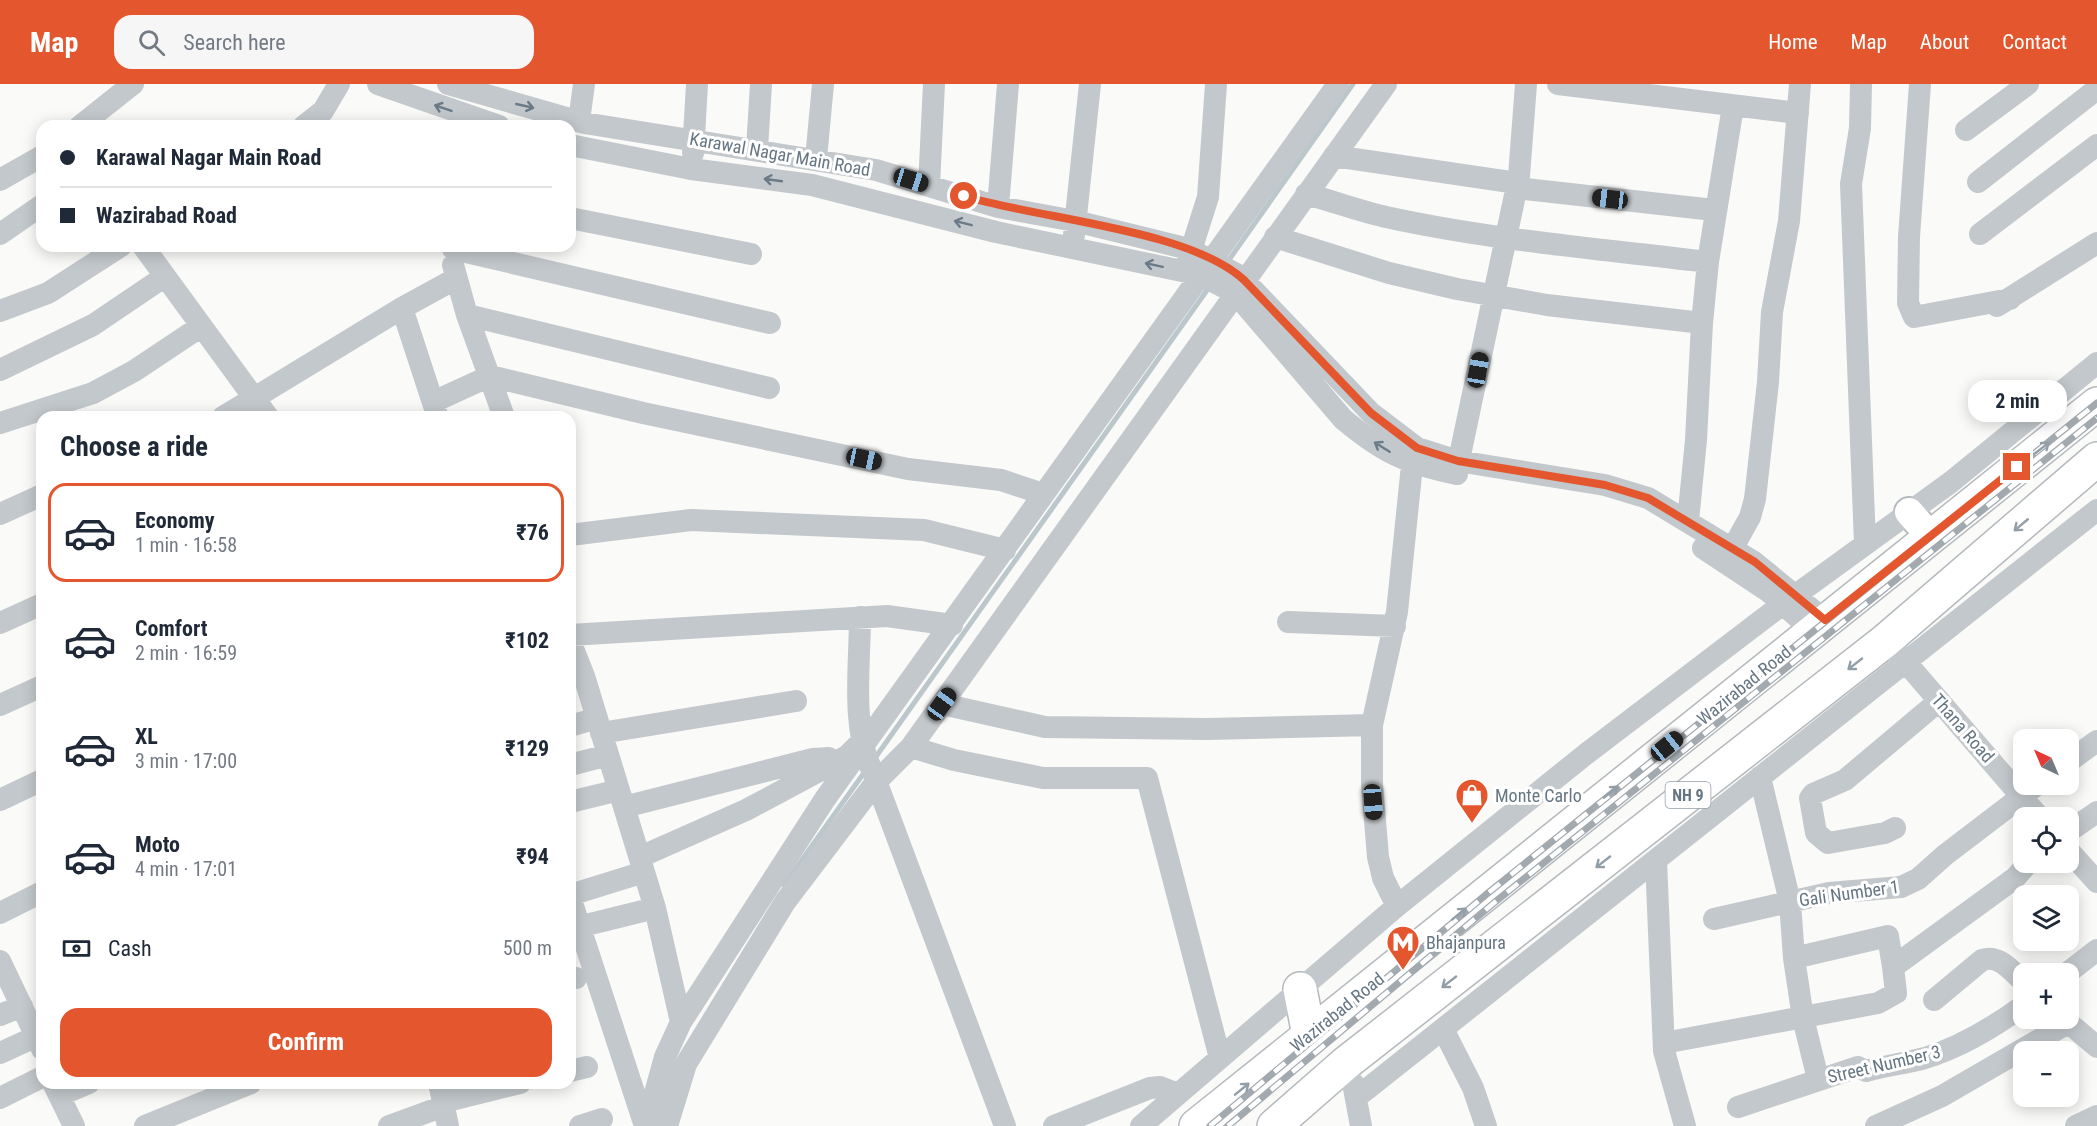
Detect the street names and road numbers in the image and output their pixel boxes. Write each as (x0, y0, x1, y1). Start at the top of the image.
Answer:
street label: Karawal Nagar Main Road (688, 128, 872, 180)
street label: Wazirabad Road (1693, 641, 1795, 729)
street label: Thana Road (1927, 689, 1999, 767)
road number: NH 9 (1666, 782, 1710, 808)
street label: Gali Number 1 (1798, 876, 1900, 910)
street label: Wazirabad Road (1286, 968, 1388, 1056)
street label: Street Number 3 (1825, 1041, 1943, 1087)

